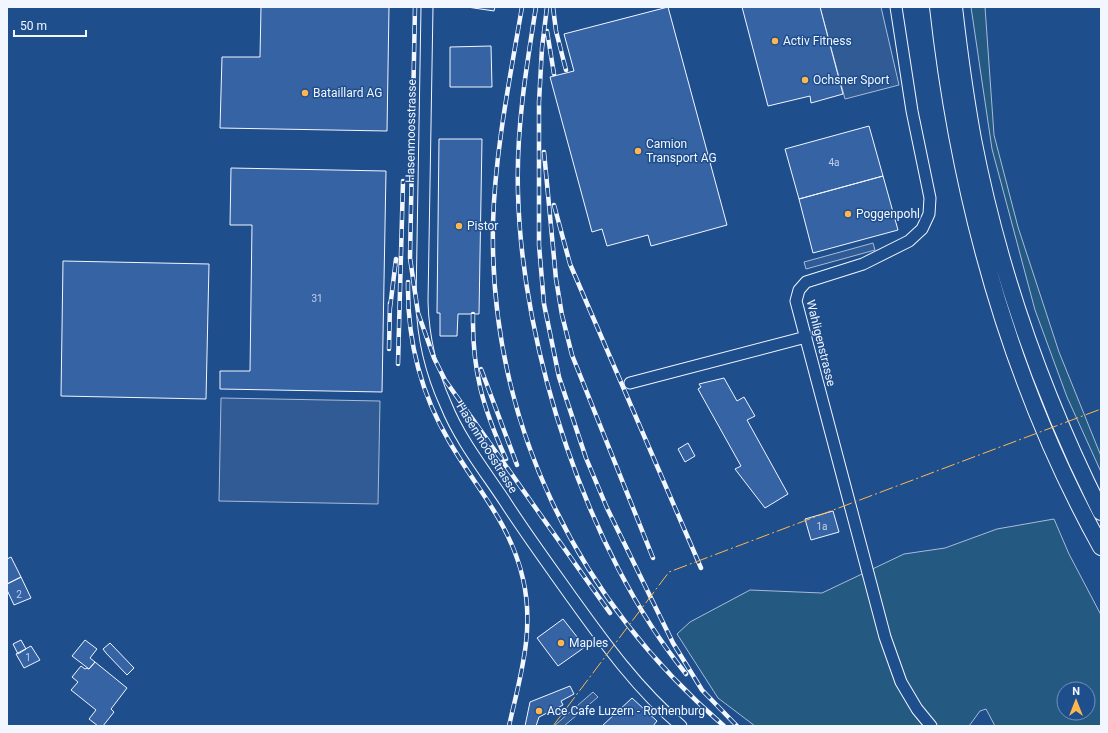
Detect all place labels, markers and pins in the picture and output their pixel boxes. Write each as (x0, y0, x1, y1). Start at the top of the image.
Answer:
place label: Activ Fitness (783, 34, 852, 48)
marker: Activ Fitness (770, 36, 780, 46)
place label: Ochsner Sport (813, 73, 889, 87)
marker: Ochsner Sport (800, 75, 810, 85)
place label: Bataillard AG (313, 86, 382, 100)
marker: Bataillard AG (300, 88, 310, 98)
place label: Camion Transport AG (646, 137, 717, 165)
marker: Camion Transport AG (633, 146, 643, 156)
place label: Poggenpohl (856, 207, 920, 221)
marker: Poggenpohl (843, 209, 853, 219)
place label: Pistor (467, 219, 498, 233)
marker: Pistor (454, 221, 464, 231)
place label: Maples (569, 636, 608, 650)
marker: Maples (556, 638, 566, 648)
place label: Ace Cafe Luzern - Rothenburg (547, 704, 705, 718)
marker: Ace Cafe Luzern - Rothenburg (534, 706, 544, 716)

